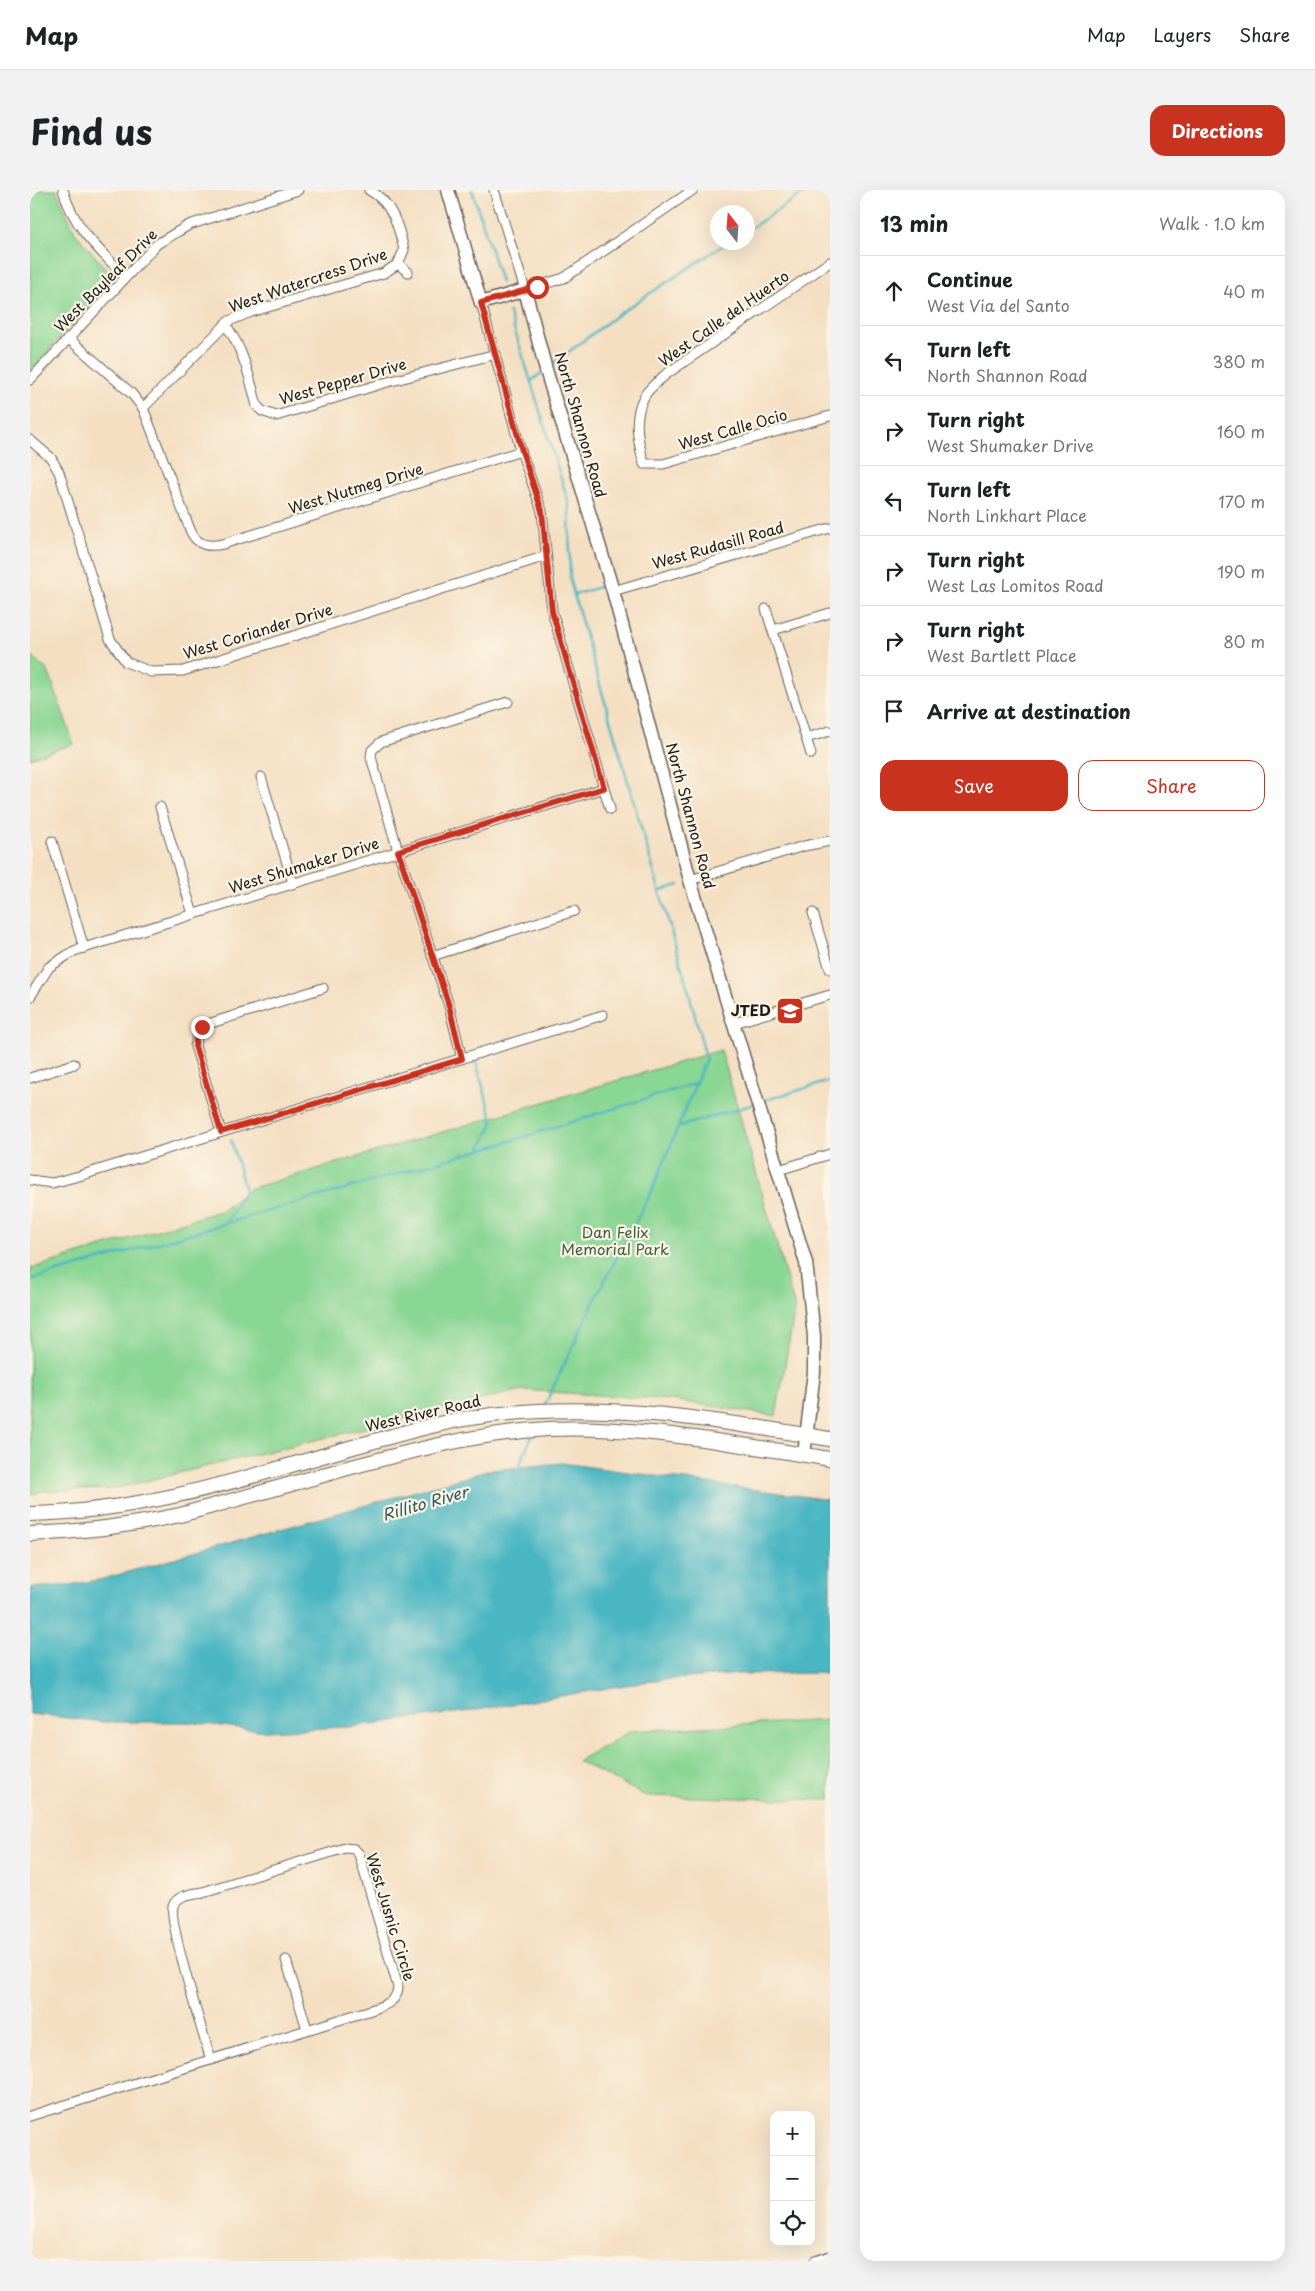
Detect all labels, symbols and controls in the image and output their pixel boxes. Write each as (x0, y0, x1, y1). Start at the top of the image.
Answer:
text: Map (25, 17, 78, 53)
text: Map (1087, 21, 1126, 48)
text: Layers (1154, 21, 1211, 48)
text: Share (1239, 21, 1290, 48)
text: Find us (30, 104, 152, 157)
button: Directions (1150, 105, 1285, 156)
north arrow (710, 205, 755, 250)
text: 13 min (880, 207, 948, 239)
text: Walk · 1.0 km (1159, 211, 1265, 235)
street label: West Bayleaf Drive (48, 223, 162, 337)
street label: West Watercress Drive (225, 242, 390, 318)
street label: West Calle del Huerto (653, 264, 793, 372)
text: Continue (927, 265, 1013, 293)
route start (526, 276, 549, 299)
icon: ahead (880, 277, 908, 305)
text: 40 m (1223, 279, 1265, 303)
text: West Via del Santo (927, 293, 1070, 317)
text: Turn left (927, 335, 1011, 363)
icon: left (880, 347, 908, 375)
street label: North Shannon Road (550, 349, 613, 500)
text: 380 m (1213, 349, 1265, 373)
street label: West Pepper Drive (276, 351, 409, 410)
text: North Shannon Road (927, 363, 1088, 387)
street label: West Calle Ocio (675, 402, 790, 455)
text: Turn right (927, 405, 1025, 433)
icon: right (880, 417, 908, 445)
text: 160 m (1217, 419, 1265, 443)
text: West Shumaker Drive (927, 433, 1094, 457)
street label: West Nutmeg Drive (285, 456, 426, 519)
text: Turn left (927, 475, 1011, 503)
icon: left (880, 487, 908, 515)
text: 170 m (1219, 489, 1265, 513)
text: North Linkhart Place (927, 503, 1087, 527)
street label: West Rudasill Road (649, 515, 786, 574)
text: Turn right (927, 545, 1025, 573)
icon: right (880, 557, 908, 585)
text: 190 m (1217, 559, 1265, 583)
text: West Las Lomitos Road (927, 573, 1103, 597)
street label: West Coriander Drive (180, 597, 335, 664)
text: Turn right (927, 615, 1025, 643)
icon: right (880, 627, 908, 655)
text: 80 m (1223, 629, 1265, 653)
text: West Bartlett Place (927, 643, 1076, 667)
icon: arrive (880, 697, 908, 725)
text: Arrive at destination (927, 697, 1131, 725)
street label: North Shannon Road (661, 740, 722, 891)
button: Save (880, 760, 1068, 811)
button: Share (1078, 760, 1265, 811)
street label: West Shumaker Drive (225, 831, 382, 898)
school or university icon: JTED (775, 996, 805, 1026)
place label: JTED (731, 998, 771, 1021)
route end (191, 1016, 214, 1039)
park label: Dan Felix Memorial Park (561, 1220, 669, 1260)
street label: West River Road (363, 1388, 483, 1437)
water label: Rillito River (379, 1478, 473, 1526)
street label: West Jusnic Circle (361, 1850, 422, 1983)
map controls (770, 2111, 815, 2246)
button: + (770, 2111, 815, 2156)
button: − (770, 2156, 815, 2201)
button: locate (770, 2201, 815, 2246)

